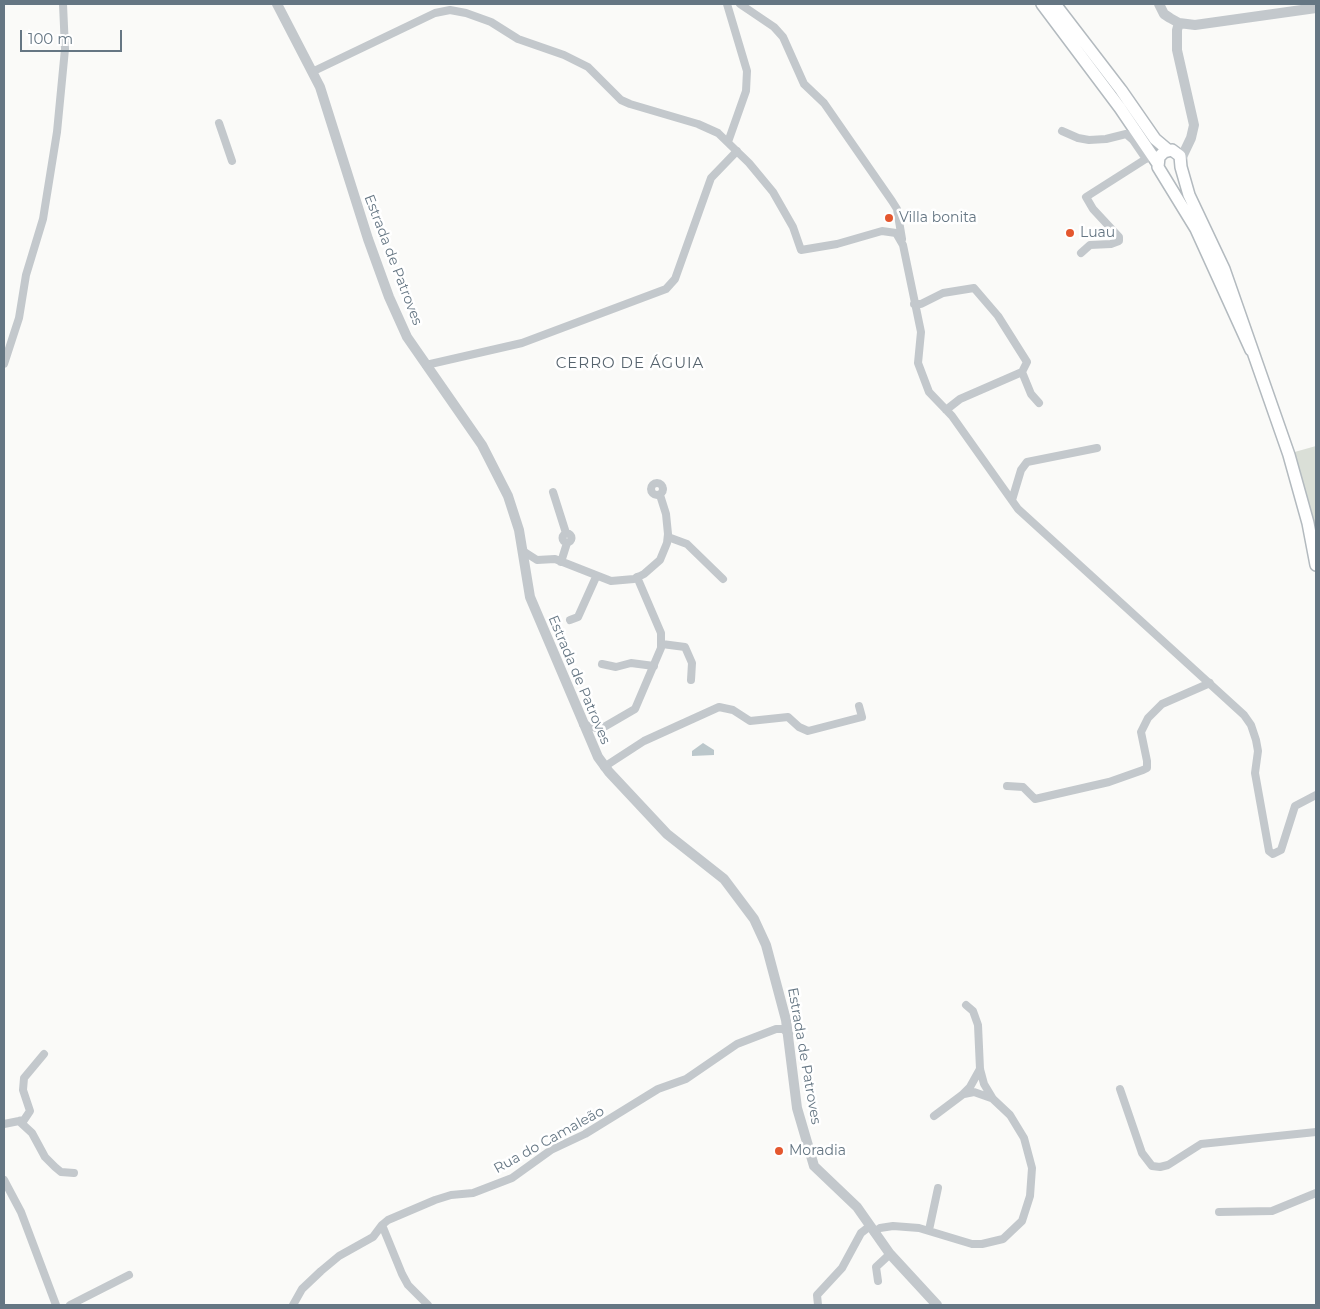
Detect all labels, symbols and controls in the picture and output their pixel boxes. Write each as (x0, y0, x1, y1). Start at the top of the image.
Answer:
scale bar (22, 20, 125, 52)
text: 100 m (28, 29, 73, 48)
street label: Estrada de Patroves (360, 192, 426, 328)
place label: Villa bonita (899, 210, 977, 226)
marker: Villa bonita (883, 212, 895, 224)
place label: Luau (1080, 225, 1115, 241)
marker: Luau (1064, 227, 1076, 239)
district label: CERRO DE ÁGUIA (554, 355, 706, 373)
street label: Estrada de Patroves (544, 613, 614, 747)
street label: Estrada de Patroves (784, 986, 824, 1126)
street label: Rua do Camaleão (491, 1103, 607, 1177)
place label: Moradia (789, 1143, 846, 1159)
marker: Moradia (773, 1145, 785, 1157)

